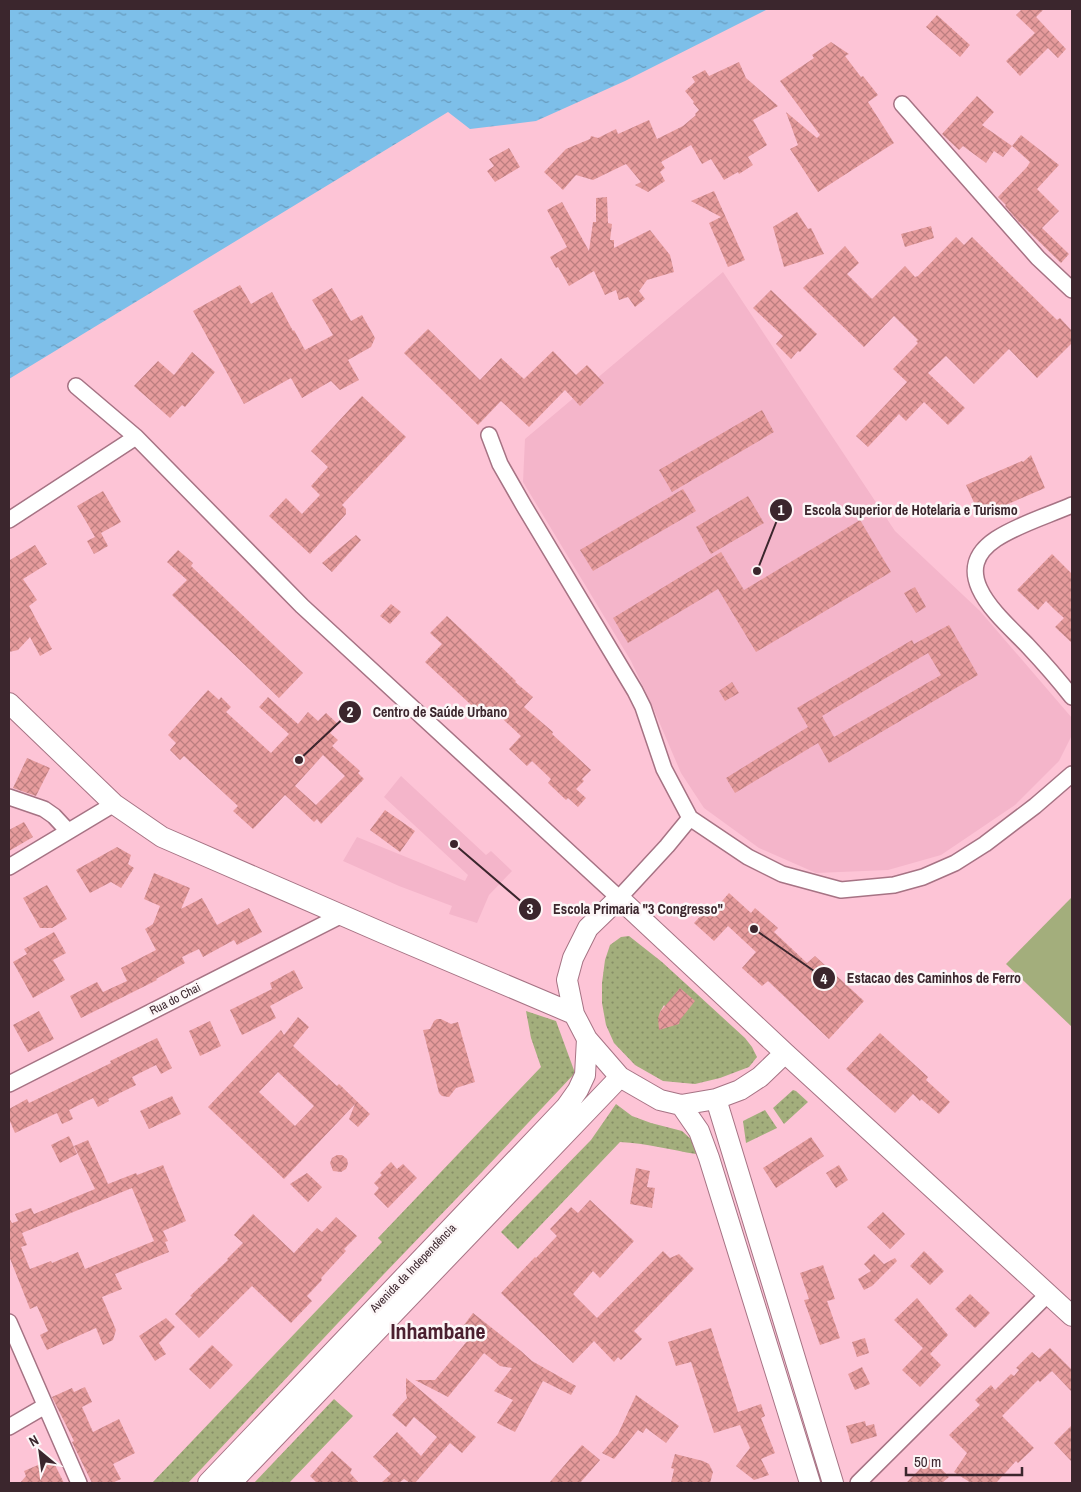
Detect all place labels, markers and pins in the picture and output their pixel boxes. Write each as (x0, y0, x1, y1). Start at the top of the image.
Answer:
callout: Escola Superior de Hotelaria e Turismo (769, 495, 1027, 524)
callout: Centro de Saúde Urbano (337, 697, 517, 726)
callout: Escola Primaria "3 Congresso" (518, 894, 733, 923)
callout: Estacao des Caminhos de Ferro (812, 964, 1031, 993)

